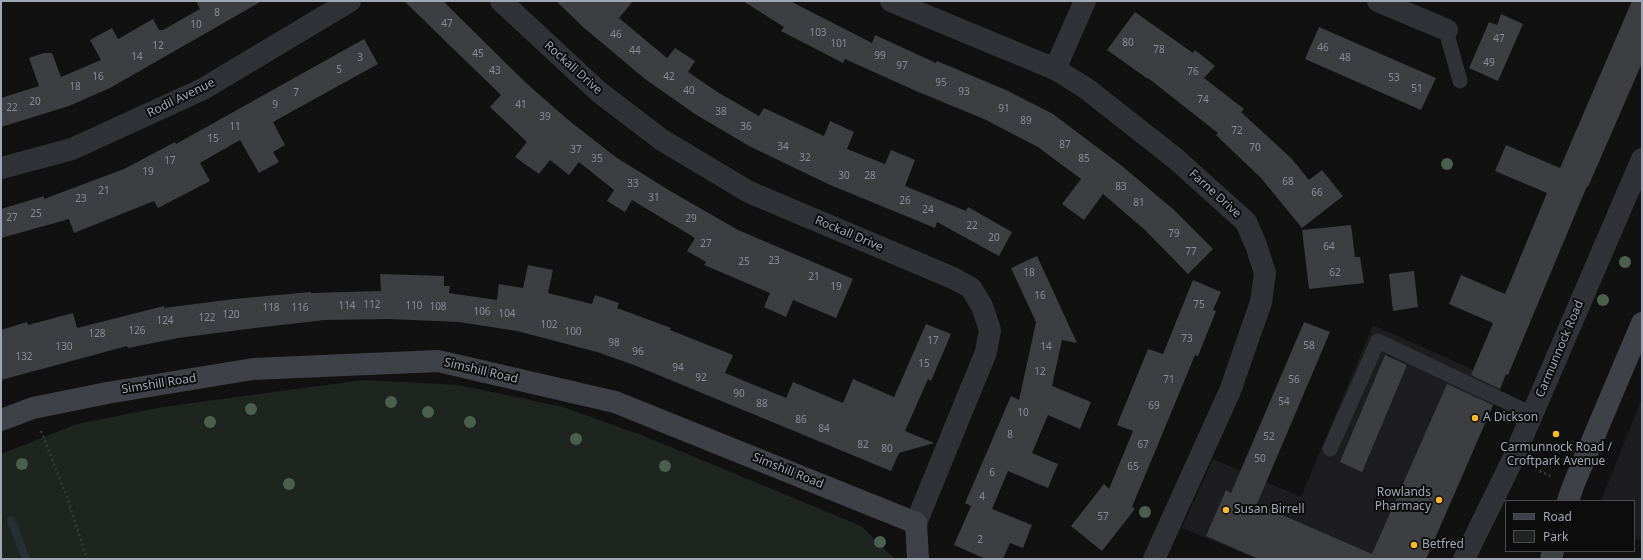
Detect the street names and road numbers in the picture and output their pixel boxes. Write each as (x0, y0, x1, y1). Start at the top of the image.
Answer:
street label: Rockall Drive (541, 38, 605, 98)
street label: Rodil Avenue (145, 75, 217, 121)
street label: Farne Drive (1186, 167, 1244, 221)
street label: Rockall Drive (813, 213, 885, 255)
street label: Carmunnock Road (1533, 298, 1587, 400)
street label: Simshill Road (443, 356, 519, 386)
street label: Simshill Road (121, 371, 197, 397)
street label: Simshill Road (750, 450, 826, 492)

